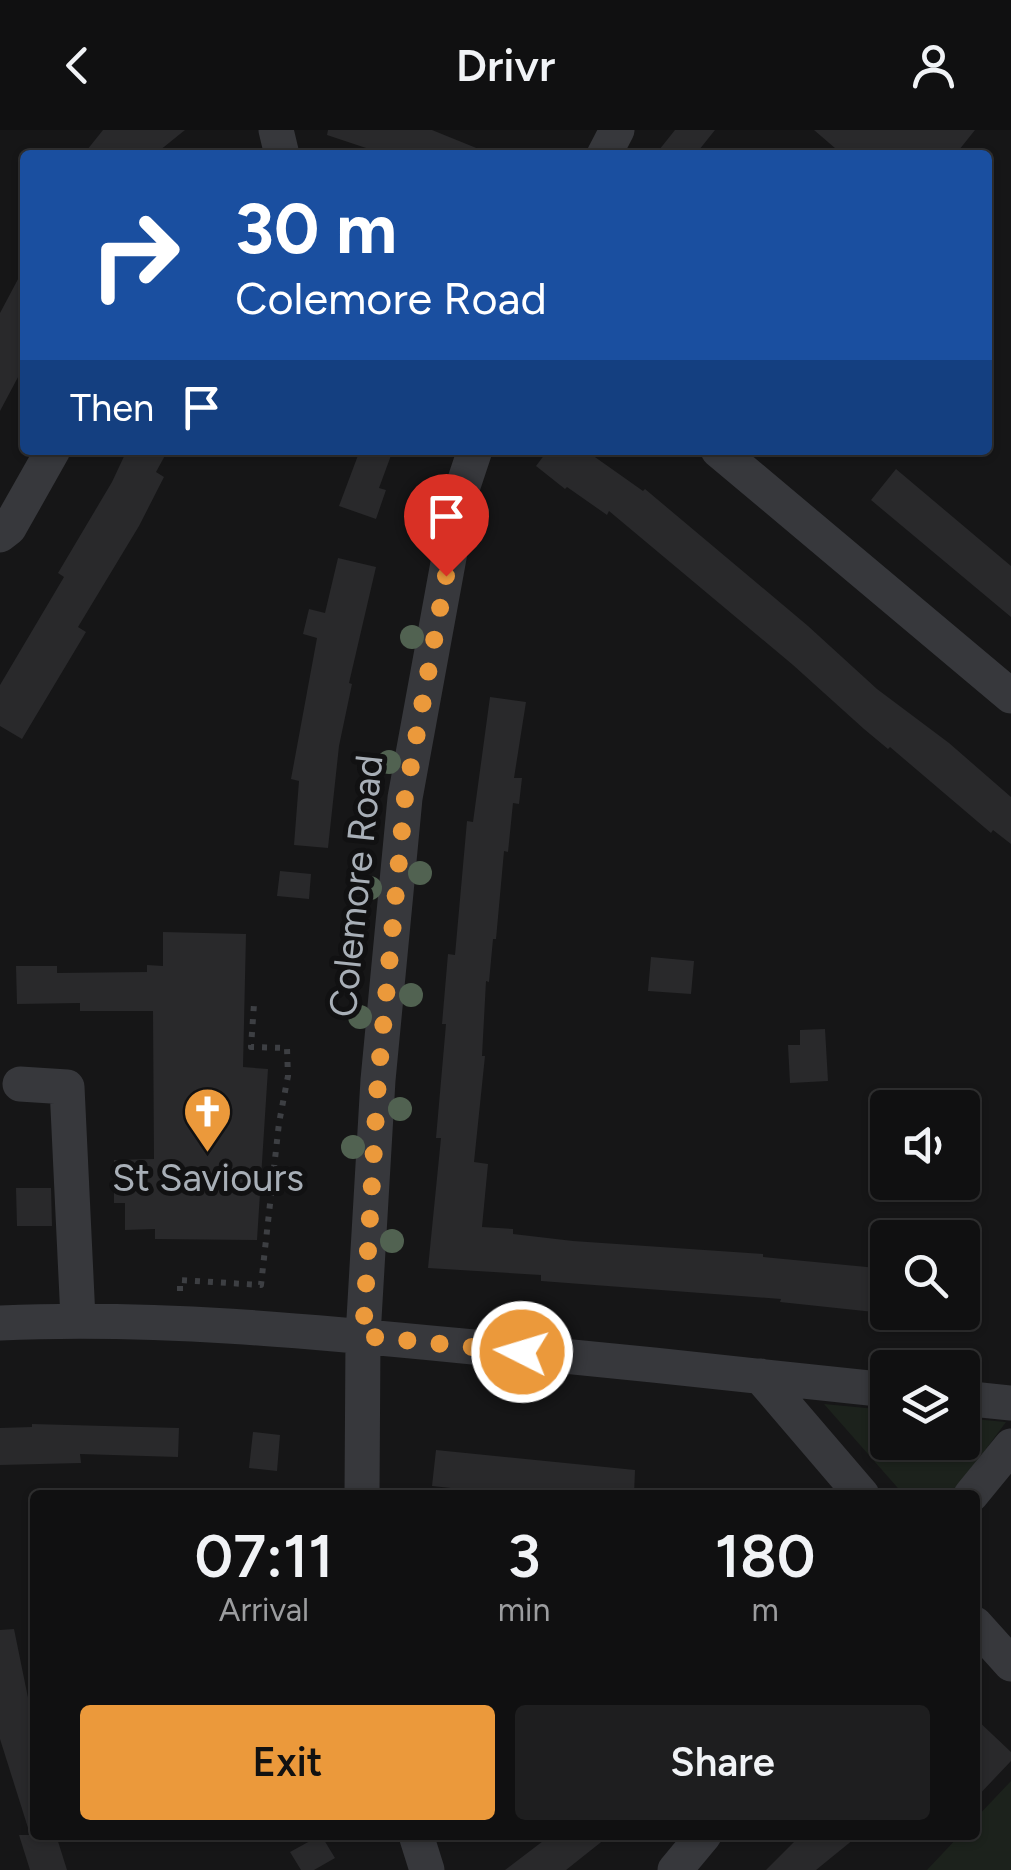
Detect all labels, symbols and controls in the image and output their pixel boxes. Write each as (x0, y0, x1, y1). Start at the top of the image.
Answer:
icon: back (50, 38, 105, 93)
text: Drivr (456, 38, 555, 92)
icon: person (906, 38, 961, 93)
text: 30 m (235, 186, 397, 271)
icon: right (70, 190, 200, 320)
text: Colemore Road (235, 271, 547, 325)
icon: arrive (174, 380, 229, 435)
text: Then (70, 385, 154, 431)
pin (404, 474, 489, 577)
icon: arrive (419, 489, 474, 544)
street label: Colemore Road (319, 753, 393, 1019)
church icon: St Saviours (182, 1086, 234, 1154)
map controls (870, 1090, 980, 1460)
button: sound (870, 1090, 980, 1200)
place label: St Saviours (112, 1155, 304, 1201)
button: search (870, 1220, 980, 1330)
position arrow (470, 1300, 574, 1404)
button: layers (870, 1350, 980, 1460)
text: 07:11 (195, 1520, 333, 1592)
text: 3 (508, 1520, 541, 1592)
text: 180 (715, 1520, 815, 1592)
text: Arrival (219, 1591, 309, 1629)
text: min (498, 1591, 550, 1629)
text: m (752, 1591, 779, 1629)
button: Exit (80, 1705, 495, 1820)
button: Share (515, 1705, 930, 1820)

